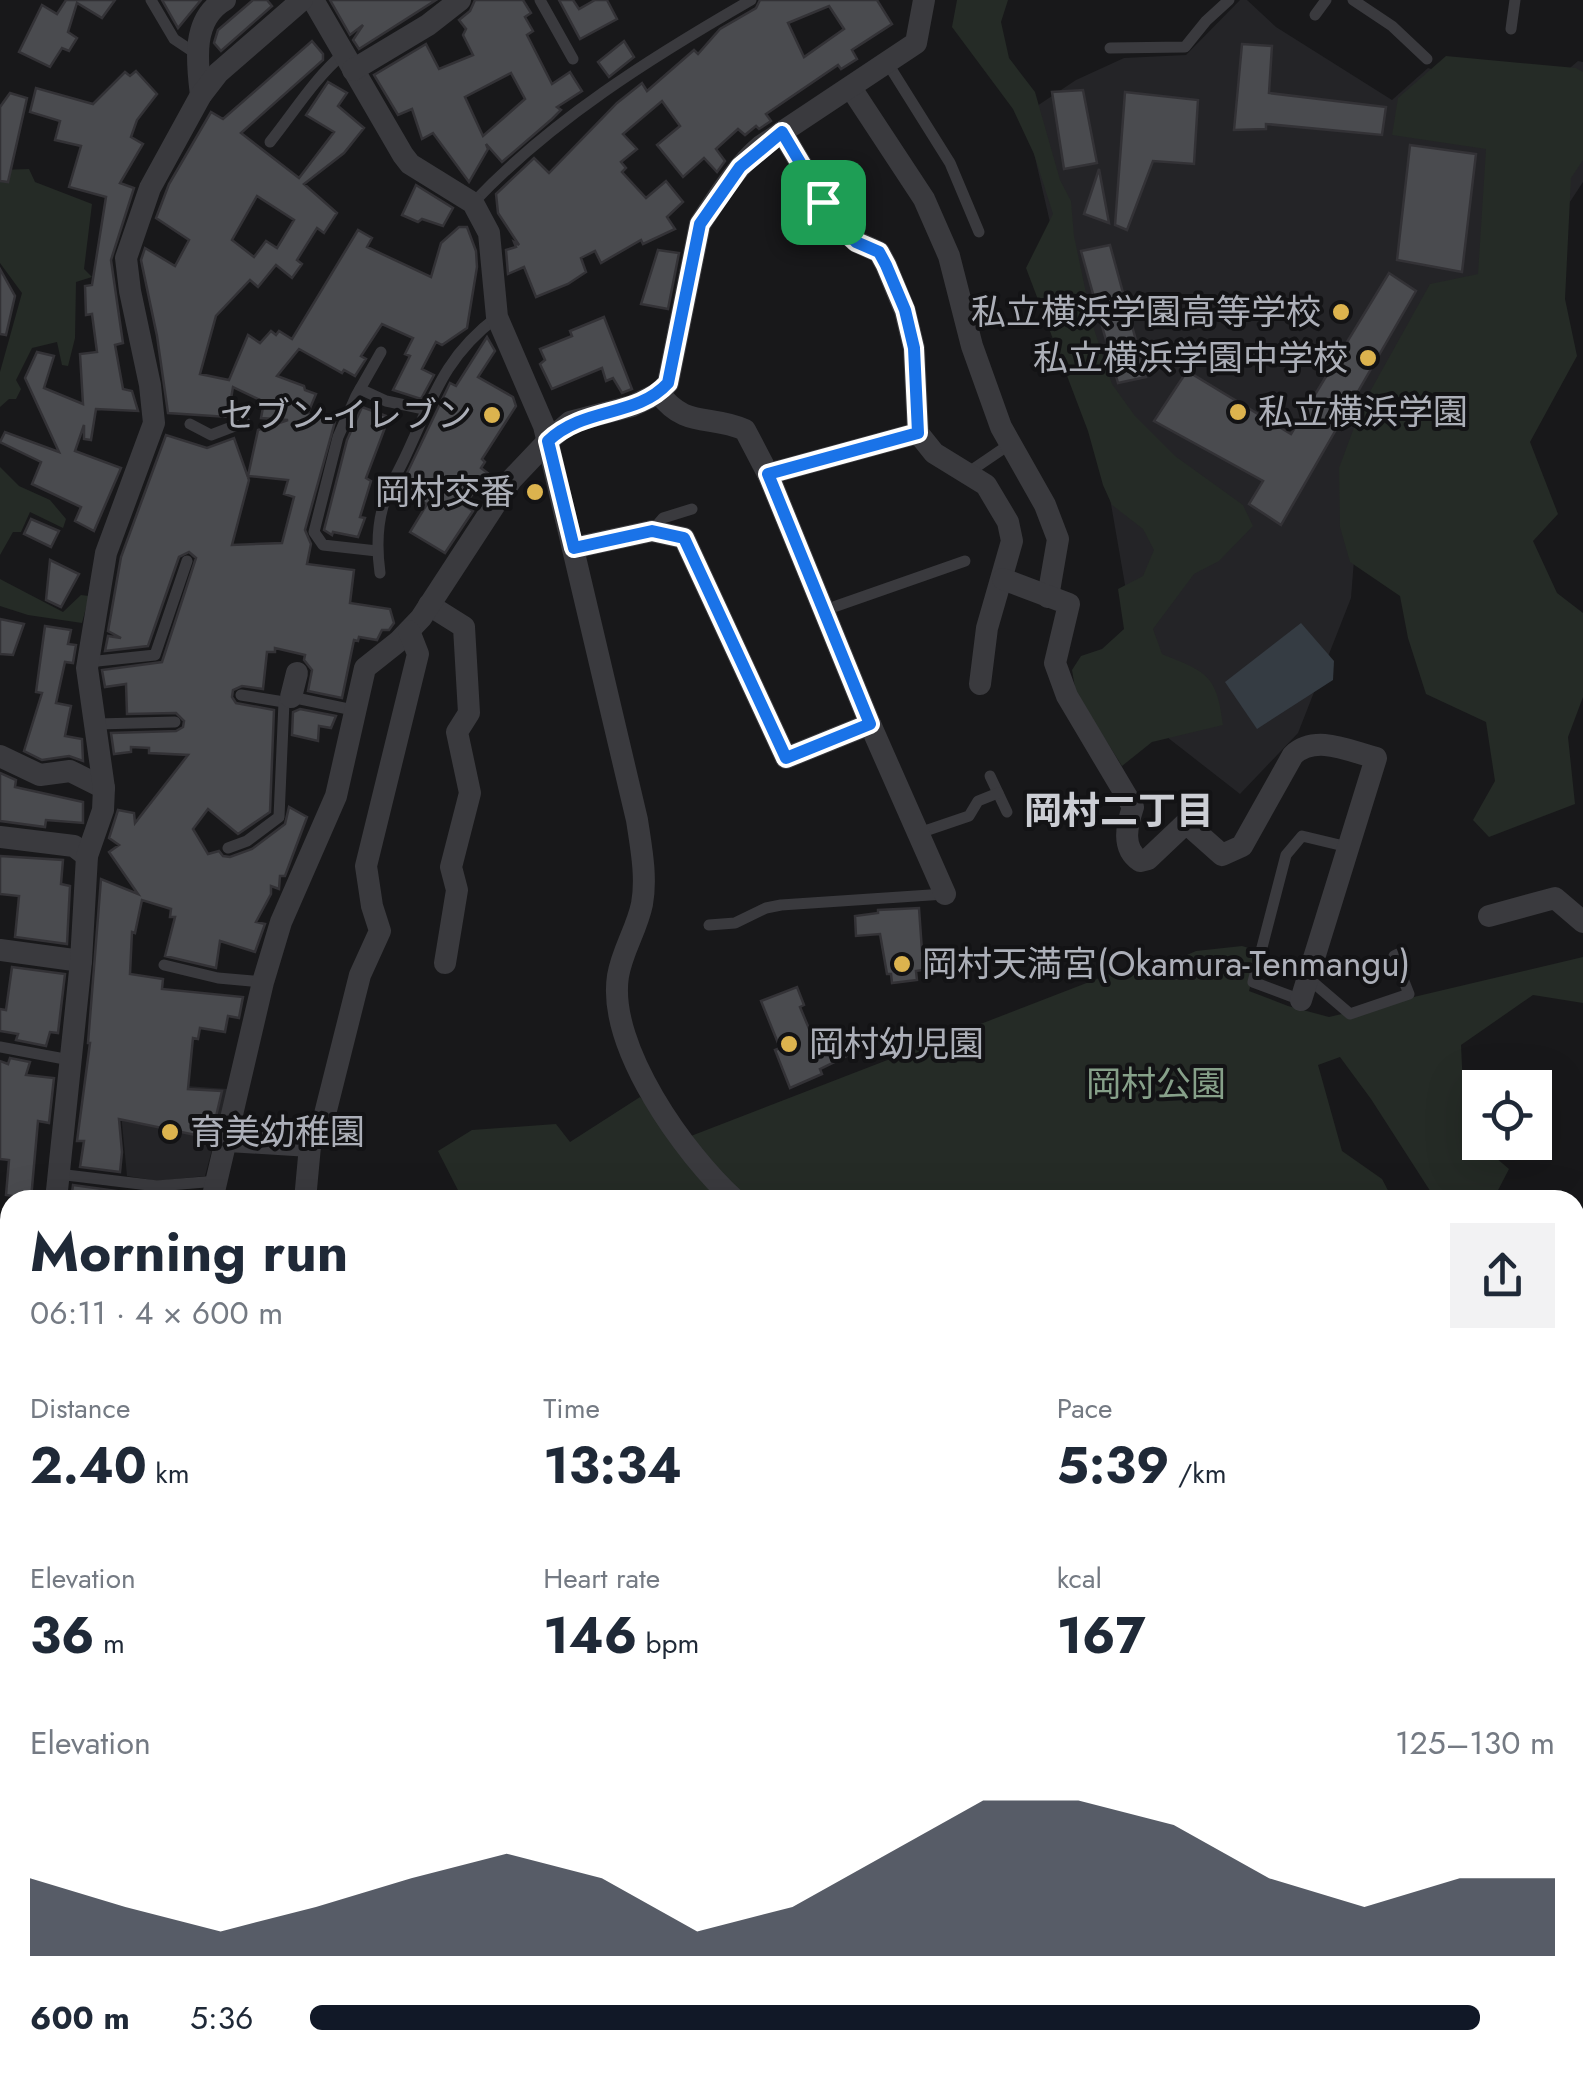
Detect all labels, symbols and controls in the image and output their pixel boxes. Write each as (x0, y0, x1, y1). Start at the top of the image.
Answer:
pin (781, 160, 866, 245)
icon: arrive (796, 175, 851, 230)
place label: 私立横浜学園高等学校 (971, 287, 1321, 337)
marker: 私立横浜学園高等学校 (1330, 301, 1352, 323)
place label: 私立横浜学園中学校 (1033, 333, 1348, 383)
marker: 私立横浜学園中学校 (1357, 347, 1379, 369)
place label: 私立横浜学園 (1258, 387, 1468, 437)
place label: セブン-イレブン (220, 390, 472, 440)
marker: 私立横浜学園 (1227, 401, 1249, 423)
marker: セブン-イレブン (481, 404, 503, 426)
place label: 岡村交番 (375, 467, 515, 517)
marker: 岡村交番 (524, 481, 546, 503)
district label: 岡村二丁目 (1024, 783, 1214, 838)
place label: 岡村天満宮(Okamura-Tenmangu) (922, 939, 1410, 989)
marker: 岡村天満宮(Okamura-Tenmangu) (891, 953, 913, 975)
place label: 岡村幼児園 (809, 1019, 984, 1069)
marker: 岡村幼児園 (778, 1033, 800, 1055)
park label: 岡村公園 (1086, 1059, 1226, 1109)
map controls (1462, 1070, 1552, 1160)
button: locate (1462, 1070, 1552, 1160)
place label: 育美幼稚園 (190, 1107, 365, 1157)
marker: 育美幼稚園 (159, 1121, 181, 1143)
text: Morning run (30, 1212, 348, 1292)
button: share (1450, 1223, 1555, 1328)
text: 06:11 · 4 × 600 m (30, 1290, 283, 1336)
text: Distance (30, 1388, 130, 1429)
text: Time (543, 1388, 600, 1429)
text: Pace (1057, 1388, 1112, 1429)
text: 2.40 (30, 1429, 147, 1502)
text: 13:34 (543, 1429, 682, 1502)
text: 5:39 (1057, 1429, 1170, 1502)
text: km (147, 1453, 189, 1494)
text: /km (1170, 1453, 1227, 1494)
text: Elevation (30, 1558, 136, 1599)
text: Heart rate (543, 1558, 660, 1599)
text: kcal (1057, 1558, 1102, 1599)
text: 36 (30, 1599, 95, 1672)
text: 146 (543, 1599, 637, 1672)
text: 167 (1057, 1599, 1146, 1672)
text: m (95, 1623, 125, 1664)
text: bpm (637, 1623, 699, 1664)
text: Elevation (30, 1720, 151, 1766)
text: 125–130 m (1395, 1720, 1555, 1766)
text: 600 m (30, 1995, 130, 2041)
text: 5:36 (190, 1995, 254, 2041)

